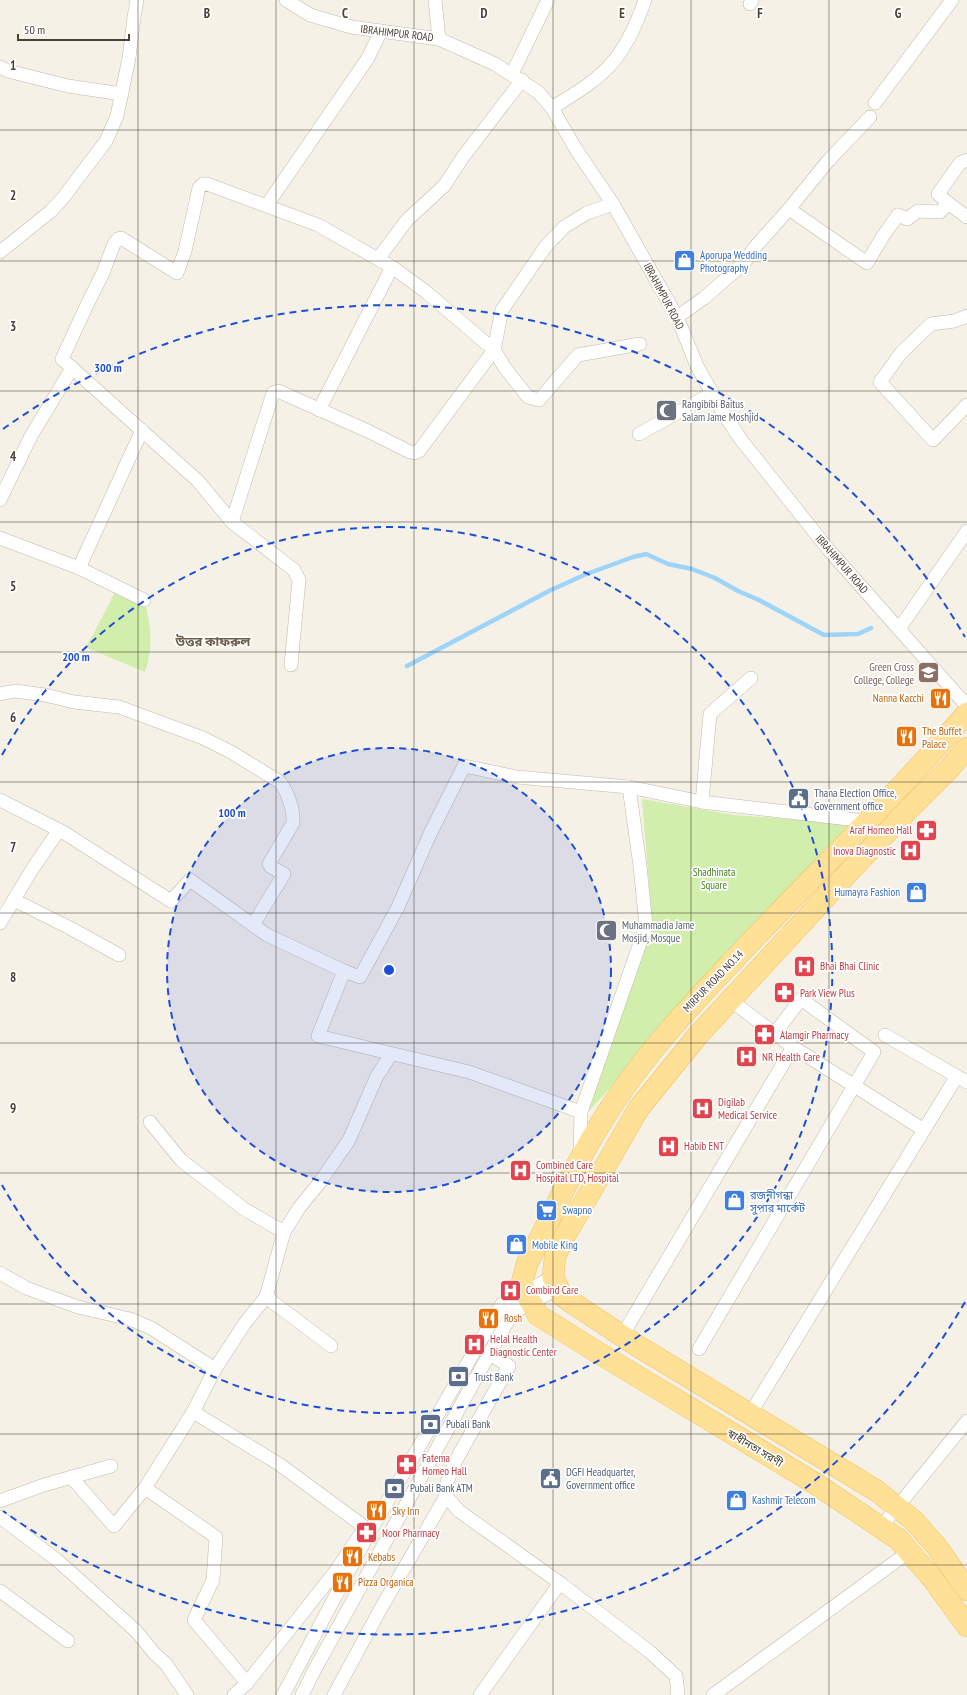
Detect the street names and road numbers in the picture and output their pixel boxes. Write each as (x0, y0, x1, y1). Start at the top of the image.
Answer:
street label: IBRAHIMPUR ROAD (360, 22, 435, 44)
street label: IBRAHIMPUR ROAD (641, 260, 688, 332)
street label: IBRAHIMPUR ROAD (813, 532, 872, 596)
street label: MIRPUR ROAD NO.14 (680, 947, 746, 1015)
street label: স্বাধীনতা সরণী (724, 1425, 786, 1471)

